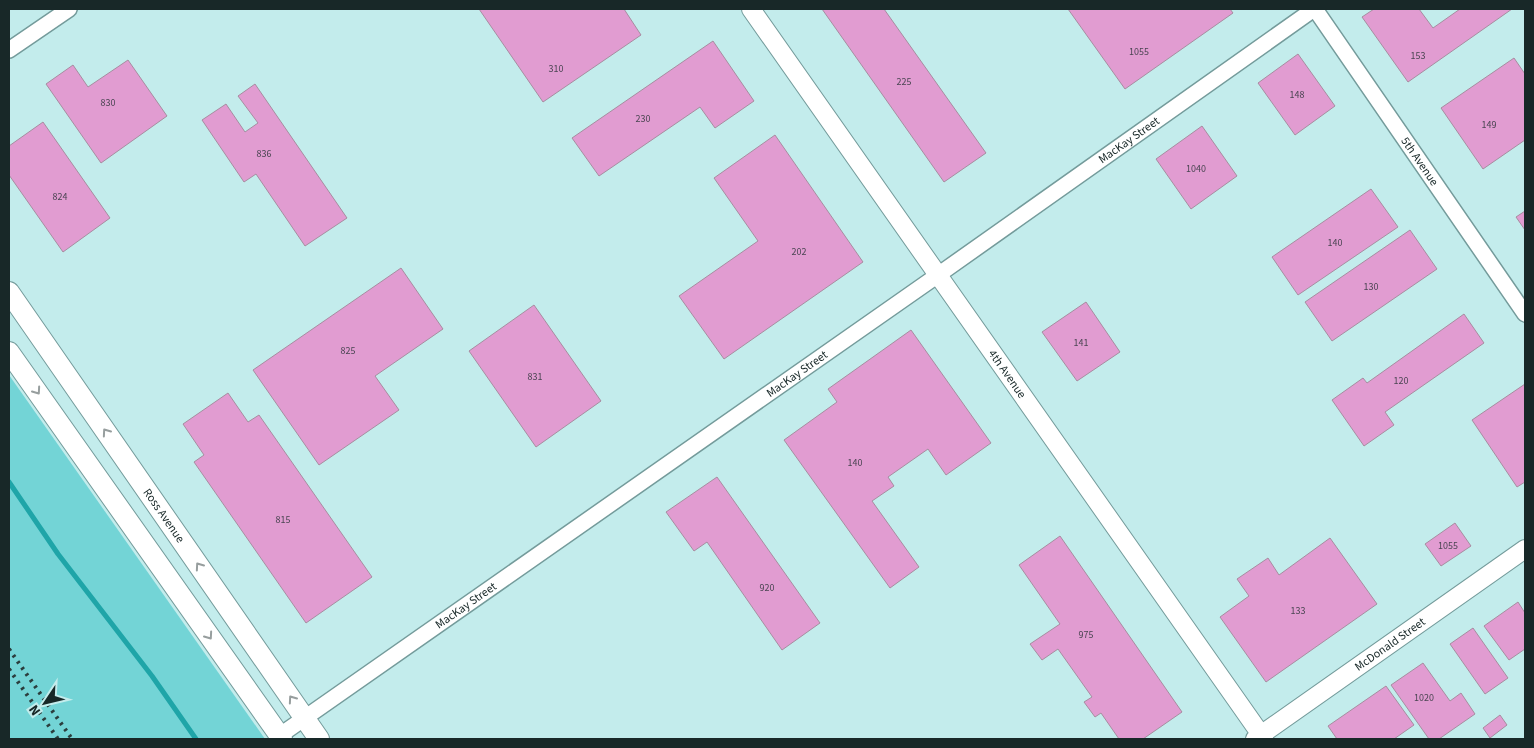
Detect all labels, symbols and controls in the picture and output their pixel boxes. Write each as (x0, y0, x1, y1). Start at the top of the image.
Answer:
house number: 1055 (1129, 45, 1149, 59)
house number: 153 (1411, 49, 1425, 63)
house number: 310 (549, 62, 563, 76)
house number: 225 (897, 75, 911, 89)
house number: 148 (1290, 88, 1304, 102)
house number: 830 (101, 96, 115, 110)
house number: 230 (636, 112, 650, 126)
street label: MacKay Street (1095, 113, 1163, 168)
house number: 149 (1482, 118, 1496, 132)
street label: 5th Avenue (1397, 134, 1442, 190)
house number: 836 (257, 147, 271, 161)
house number: 1040 (1186, 162, 1206, 176)
house number: 824 (53, 190, 67, 204)
house number: 140 (1328, 236, 1342, 250)
house number: 202 (792, 245, 806, 259)
house number: 130 (1364, 280, 1378, 294)
house number: 141 (1074, 336, 1088, 350)
house number: 825 (341, 344, 355, 358)
street label: 4th Avenue (984, 346, 1030, 402)
street label: MacKay Street (763, 347, 831, 402)
house number: 831 (528, 370, 542, 384)
house number: 120 (1394, 374, 1408, 388)
one-way arrow (31, 386, 40, 395)
one-way arrow (103, 429, 112, 438)
house number: 140 (848, 456, 862, 470)
street label: Ross Avenue (139, 485, 188, 546)
house number: 815 (276, 513, 290, 527)
house number: 1055 (1438, 539, 1458, 553)
one-way arrow (196, 562, 205, 572)
street label: MacKay Street (432, 578, 500, 633)
house number: 920 (760, 581, 774, 595)
house number: 133 (1291, 604, 1305, 618)
street label: McDonald Street (1351, 614, 1429, 675)
house number: 975 (1079, 628, 1093, 642)
one-way arrow (203, 630, 212, 639)
north arrow (20, 678, 70, 728)
house number: 1020 (1414, 691, 1434, 705)
one-way arrow (289, 695, 298, 705)
text: N (24, 700, 46, 719)

